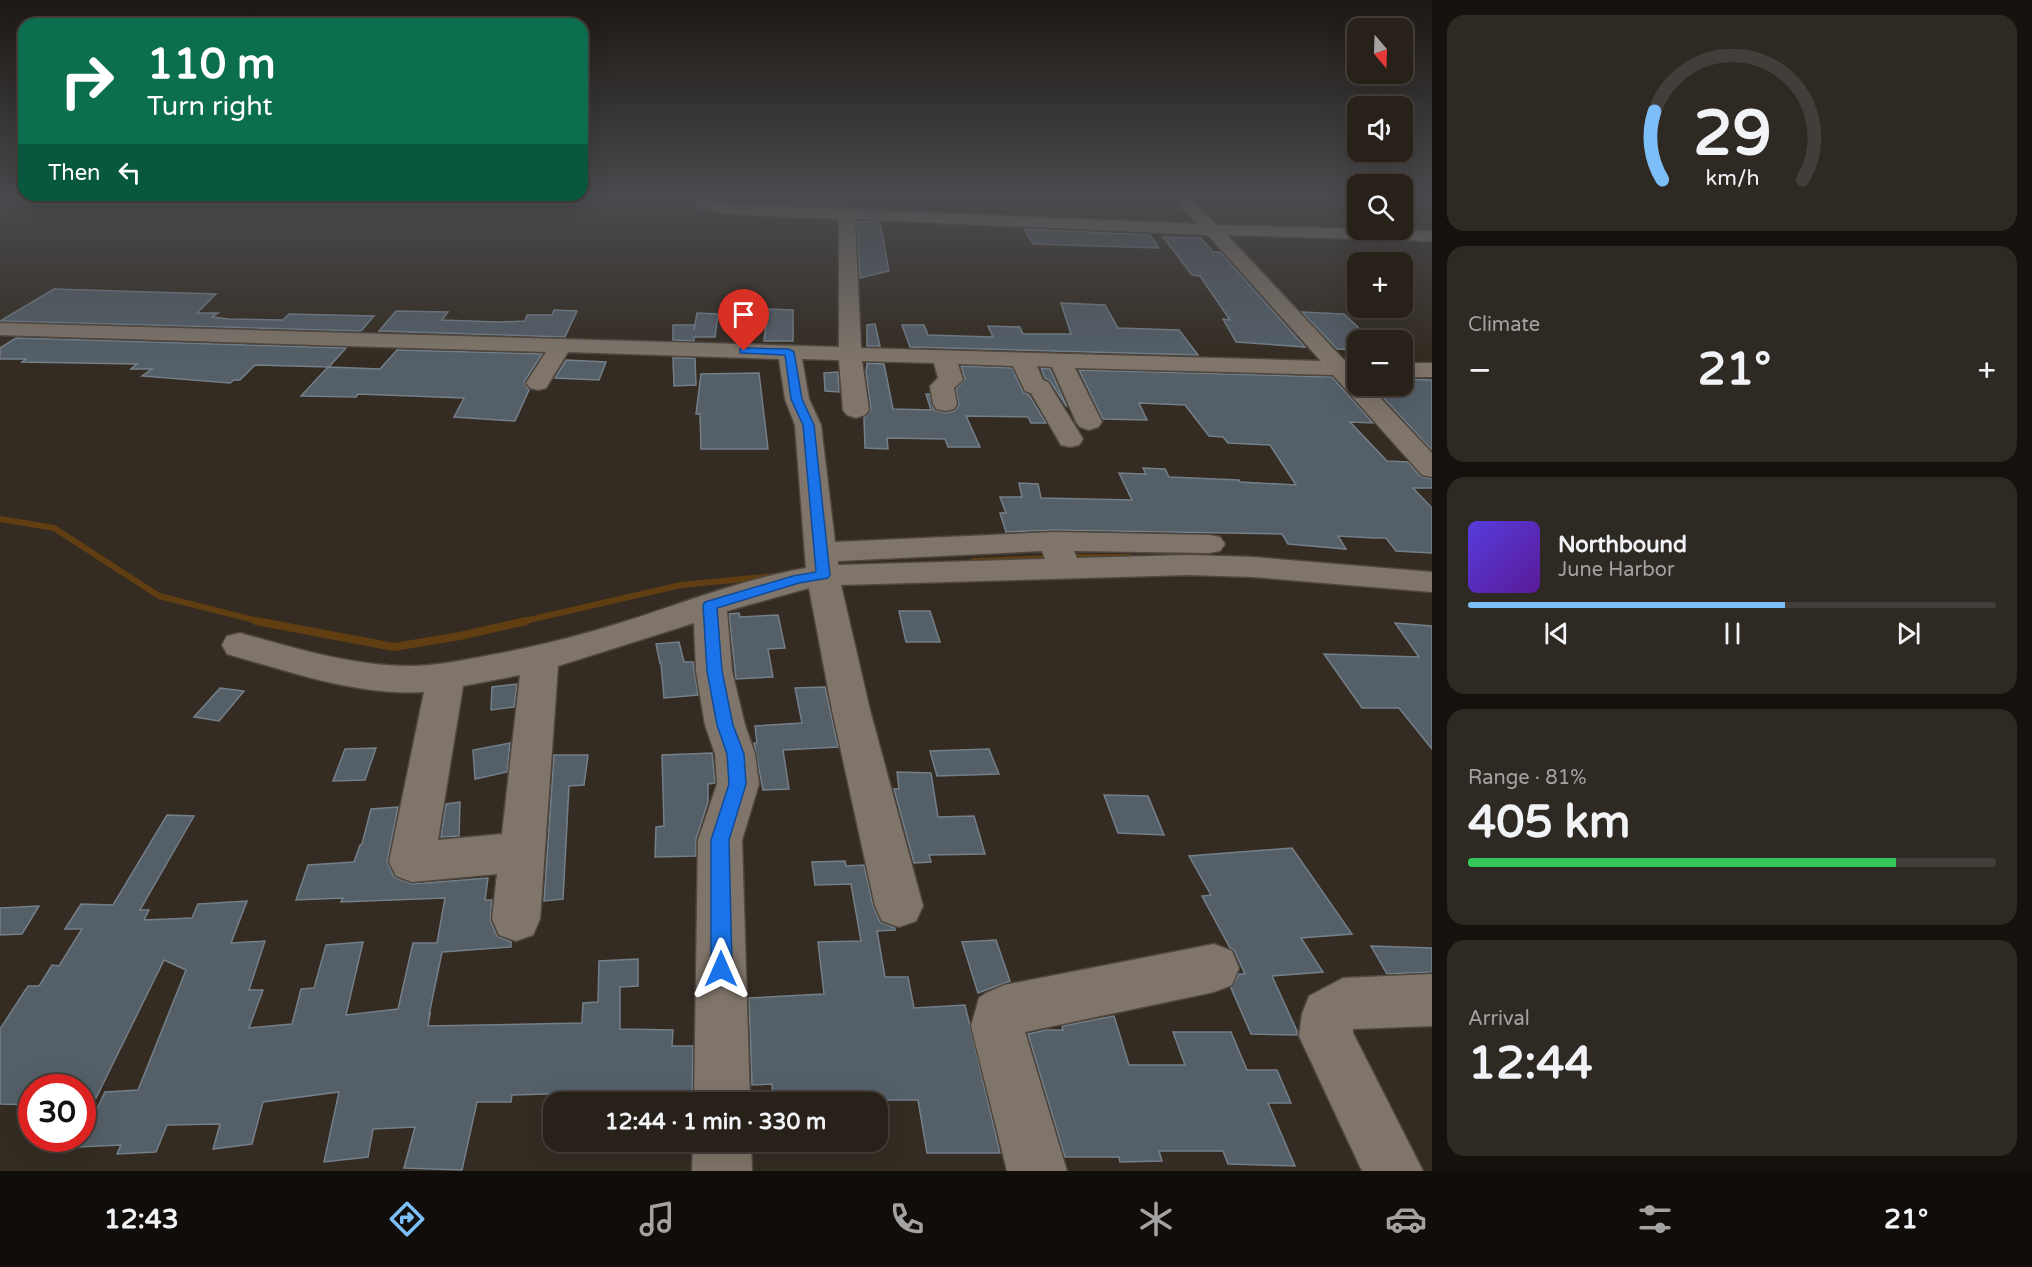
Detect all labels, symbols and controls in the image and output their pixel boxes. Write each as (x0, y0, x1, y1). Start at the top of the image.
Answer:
north arrow (1347, 18, 1413, 84)
map controls (1347, 18, 1413, 396)
text: 110 m (147, 39, 276, 90)
icon: right (48, 42, 126, 120)
text: Turn right (147, 90, 273, 123)
button: sound (1347, 96, 1413, 162)
text: 29 (1693, 97, 1771, 172)
icon: left (113, 156, 146, 189)
text: Then (48, 160, 101, 186)
text: km/h (1705, 165, 1759, 191)
button: search (1347, 174, 1413, 240)
button: + (1347, 252, 1413, 318)
pin (718, 289, 769, 351)
icon: arrive (727, 298, 760, 331)
text: Climate (1468, 313, 1540, 337)
button: − (1347, 330, 1413, 396)
text: 21° (1698, 343, 1771, 397)
text: − (1468, 351, 1492, 390)
text: + (1977, 351, 1996, 390)
text: Northbound (1558, 532, 1687, 558)
text: June Harbor (1558, 558, 1675, 582)
icon: previous (1540, 617, 1573, 650)
icon: pause (1716, 617, 1749, 650)
icon: next (1892, 617, 1925, 650)
text: Range · 81% (1468, 766, 1587, 790)
text: 405 km (1468, 796, 1630, 850)
position arrow (689, 937, 753, 1001)
text: Arrival (1468, 1007, 1530, 1031)
text: 12:44 (1468, 1037, 1593, 1091)
speed limit sign: 30 (18, 1074, 96, 1152)
text: 12:44 · 1 min · 330 m (605, 1109, 826, 1135)
icon: directions (386, 1198, 428, 1240)
icon: music (636, 1198, 678, 1240)
icon: phone (886, 1198, 928, 1240)
icon: climate (1135, 1198, 1177, 1240)
icon: car (1385, 1198, 1427, 1240)
icon: filters (1634, 1198, 1676, 1240)
text: 12:43 (104, 1203, 179, 1236)
text: 21° (1884, 1203, 1928, 1236)

